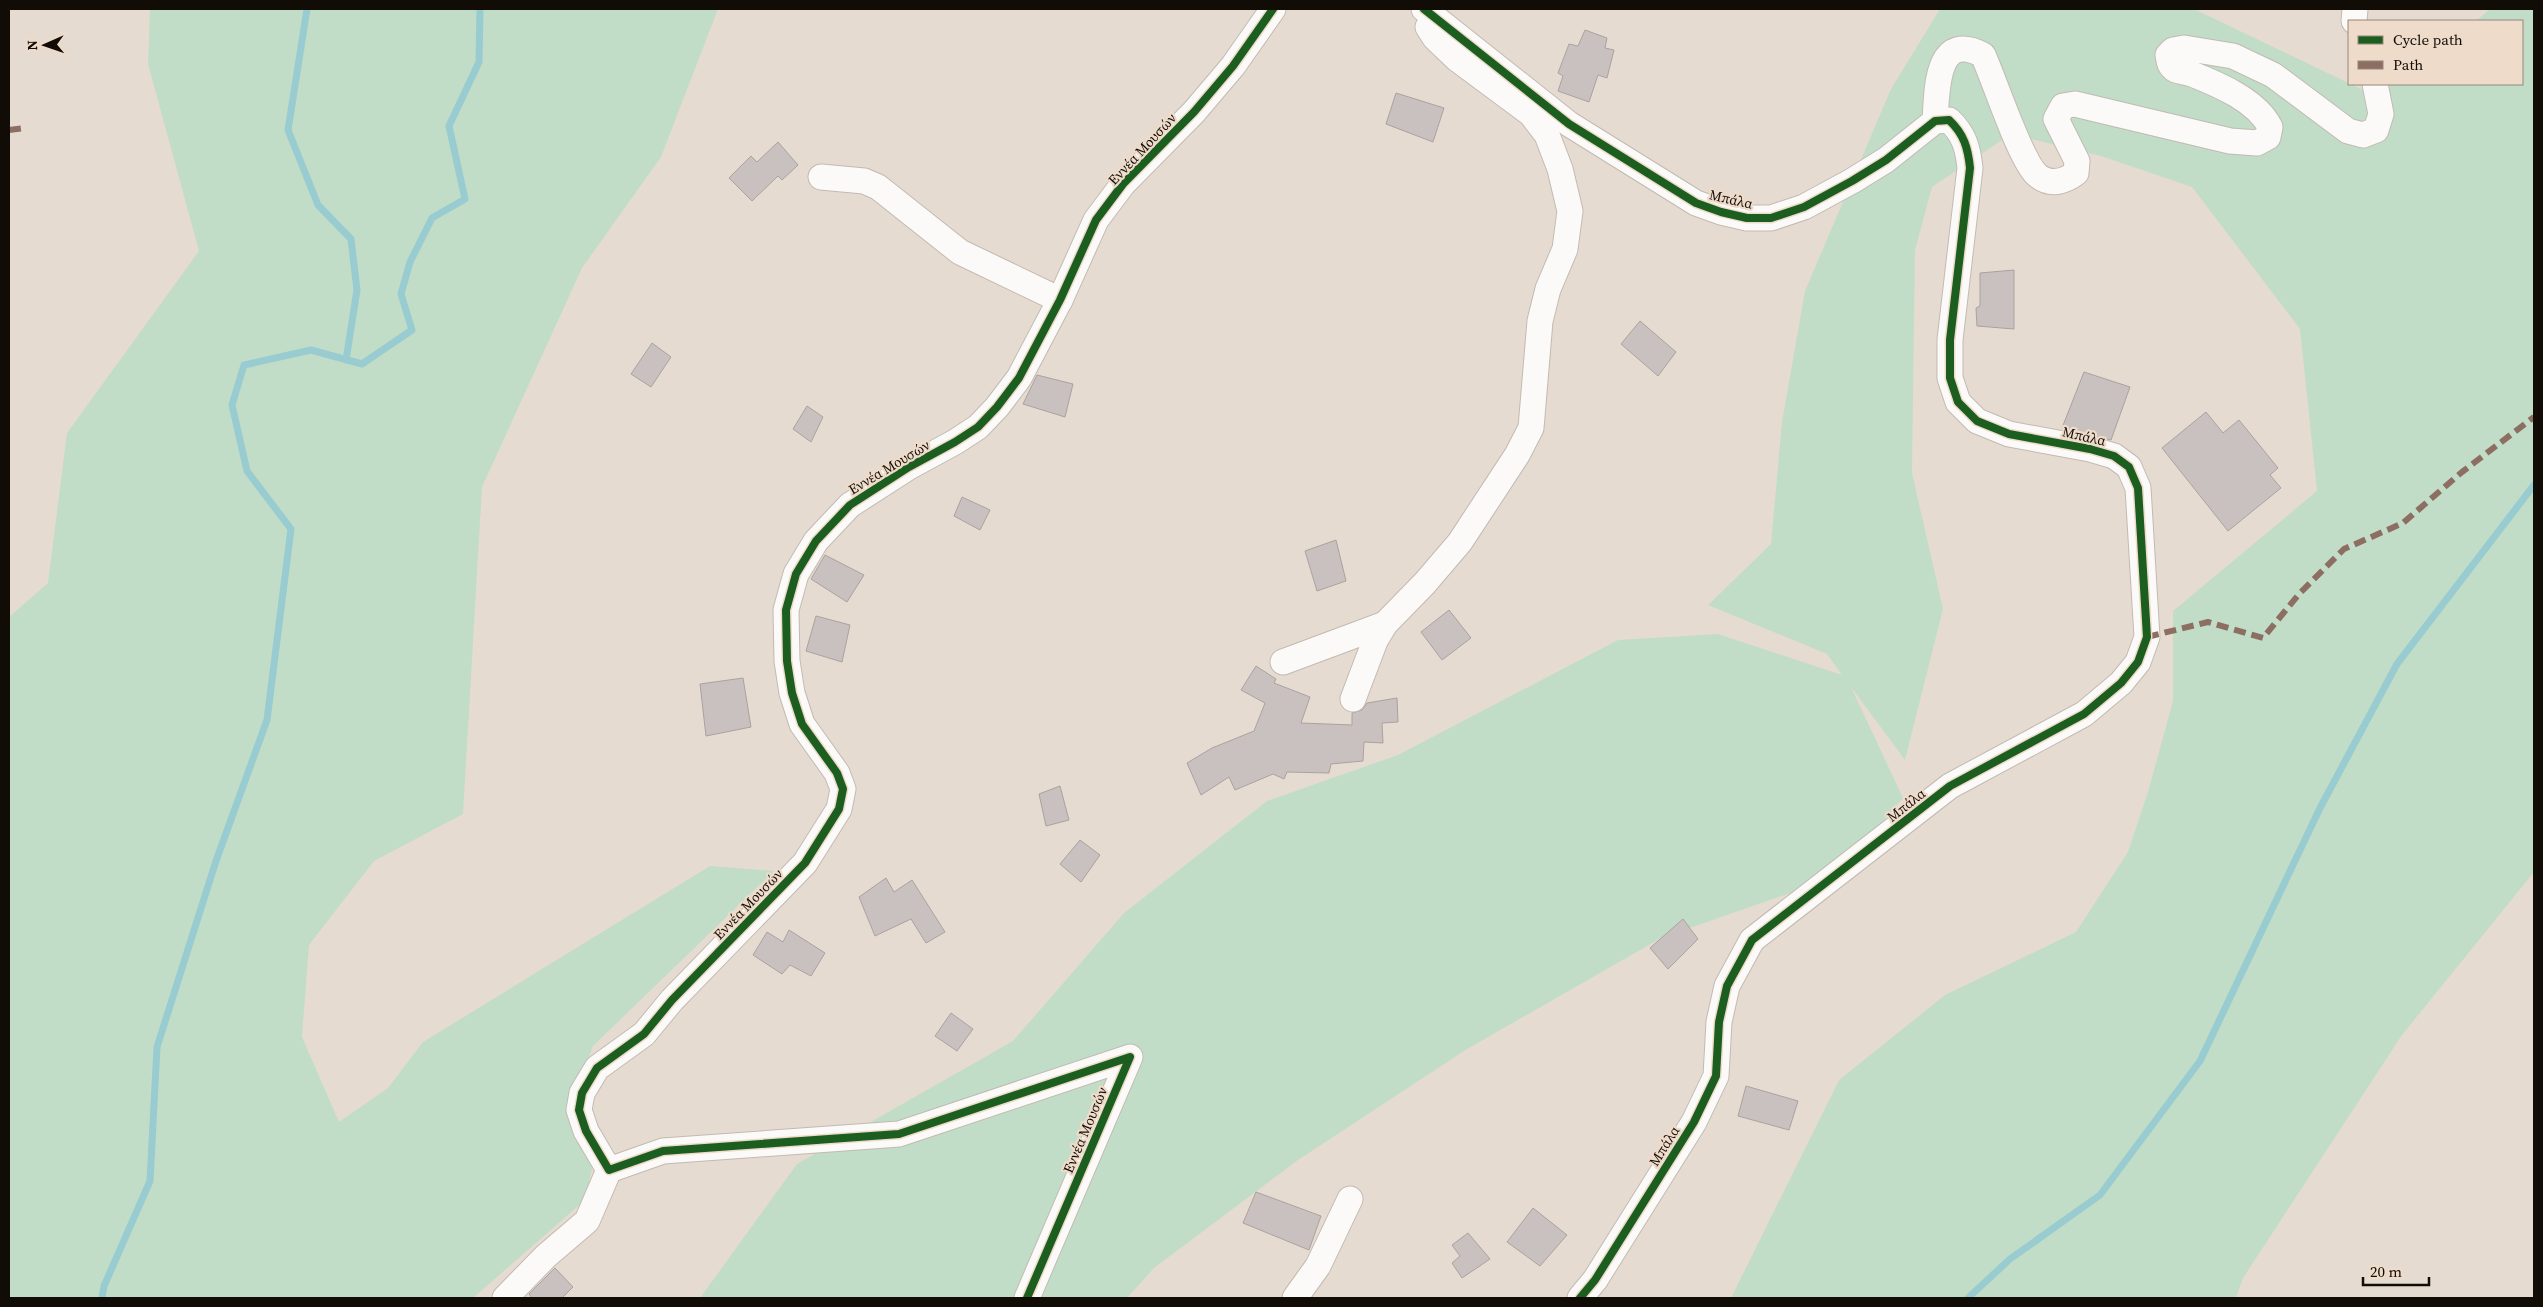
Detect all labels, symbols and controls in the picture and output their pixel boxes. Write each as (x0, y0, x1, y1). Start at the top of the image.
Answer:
north arrow (20, 20, 70, 70)
legend (2348, 20, 2523, 85)
text: Cycle path (2393, 29, 2463, 50)
text: N (22, 40, 42, 51)
text: Path (2393, 54, 2423, 75)
street label: Εννέα Μουσών (1103, 109, 1181, 189)
street label: Μπάλα (1707, 184, 1755, 214)
street label: Μπάλα (2060, 421, 2108, 451)
street label: Εννέα Μουσών (844, 435, 934, 499)
street label: Μπάλα (1883, 784, 1930, 826)
street label: Εννέα Μουσών (709, 864, 787, 944)
street label: Εννέα Μουσών (1058, 1084, 1112, 1176)
street label: Μπάλα (1644, 1122, 1684, 1170)
scale bar (2363, 1254, 2429, 1286)
text: 20 m (2370, 1261, 2402, 1282)

